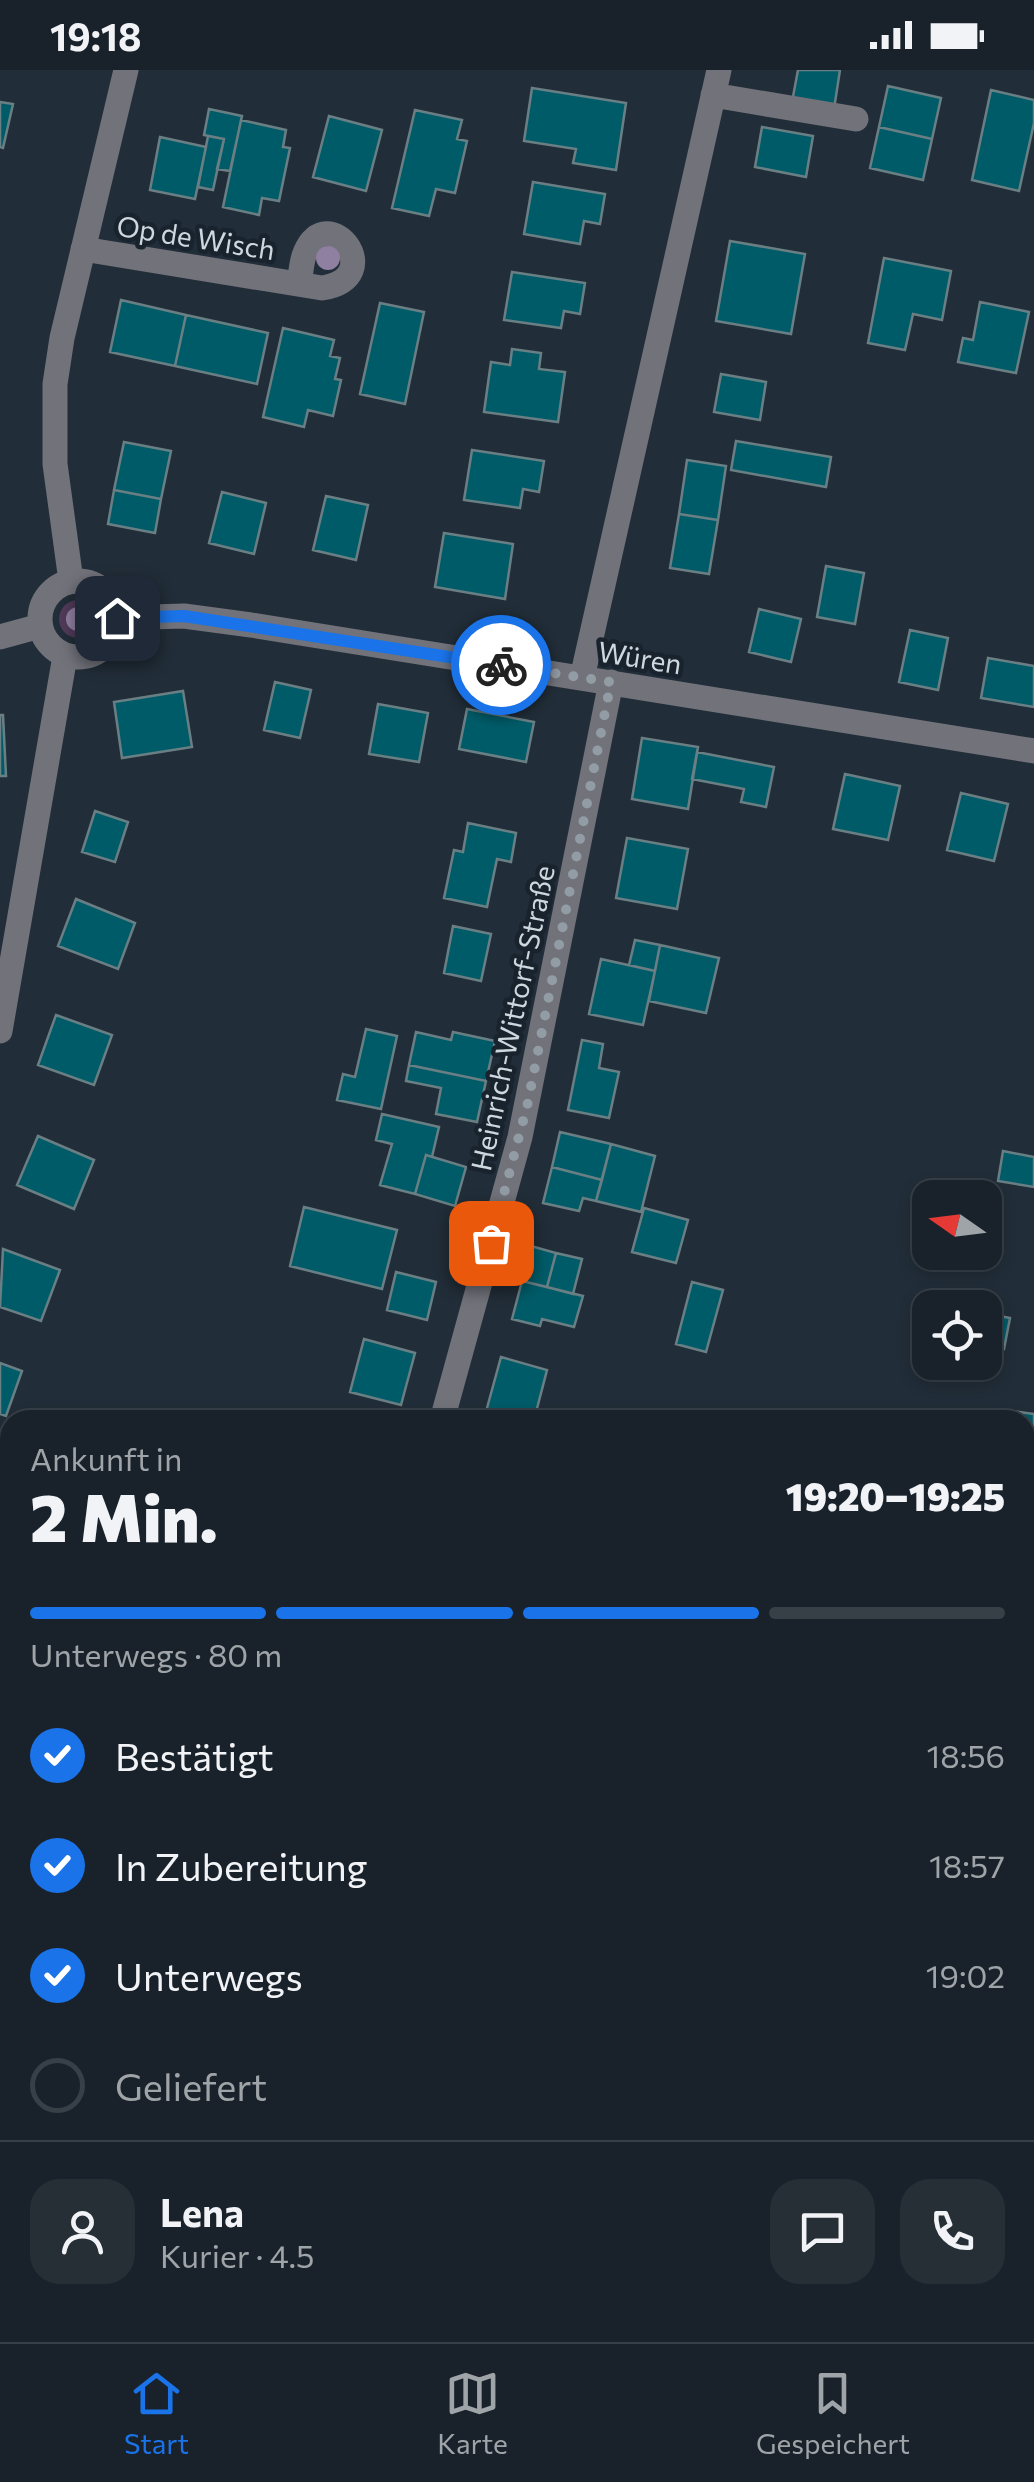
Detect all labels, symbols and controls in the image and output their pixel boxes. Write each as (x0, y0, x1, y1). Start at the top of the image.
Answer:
text: 19:18 (50, 12, 141, 59)
street label: Op de Wisch (115, 208, 277, 266)
pin (75, 576, 160, 661)
icon: home (90, 591, 145, 646)
courier (451, 615, 551, 715)
street label: Würen (596, 634, 684, 680)
icon: bike (474, 638, 529, 693)
street label: Heinrich-Wittorf-Straße (463, 862, 561, 1174)
north arrow (912, 1180, 1002, 1270)
map controls (912, 1180, 1002, 1380)
pin (449, 1201, 534, 1286)
icon: bag (464, 1216, 519, 1271)
button: locate (912, 1290, 1002, 1380)
text: Ankunft in (30, 1438, 182, 1478)
text: 19:20–19:25 (786, 1472, 1005, 1519)
text: 2 Min. (30, 1476, 218, 1555)
text: Unterwegs · 80 m (30, 1634, 282, 1674)
icon: check (30, 1728, 85, 1783)
text: Bestätigt (115, 1732, 274, 1779)
text: 18:56 (927, 1735, 1005, 1775)
icon: check (30, 1838, 85, 1893)
text: In Zubereitung (115, 1842, 367, 1889)
text: 18:57 (929, 1845, 1005, 1885)
icon: check (30, 1948, 85, 2003)
text: Unterwegs (115, 1952, 303, 1999)
text: 19:02 (926, 1955, 1005, 1995)
text: Geliefert (115, 2062, 267, 2109)
button: person (30, 2179, 135, 2284)
button: chat (770, 2179, 875, 2284)
button: phone (900, 2179, 1005, 2284)
text: Lena (160, 2188, 244, 2235)
text: Kurier · 4.5 (160, 2235, 314, 2275)
tab: Start (124, 2366, 189, 2460)
tab: Karte (437, 2366, 508, 2460)
tab: Gespeichert (756, 2366, 910, 2460)

